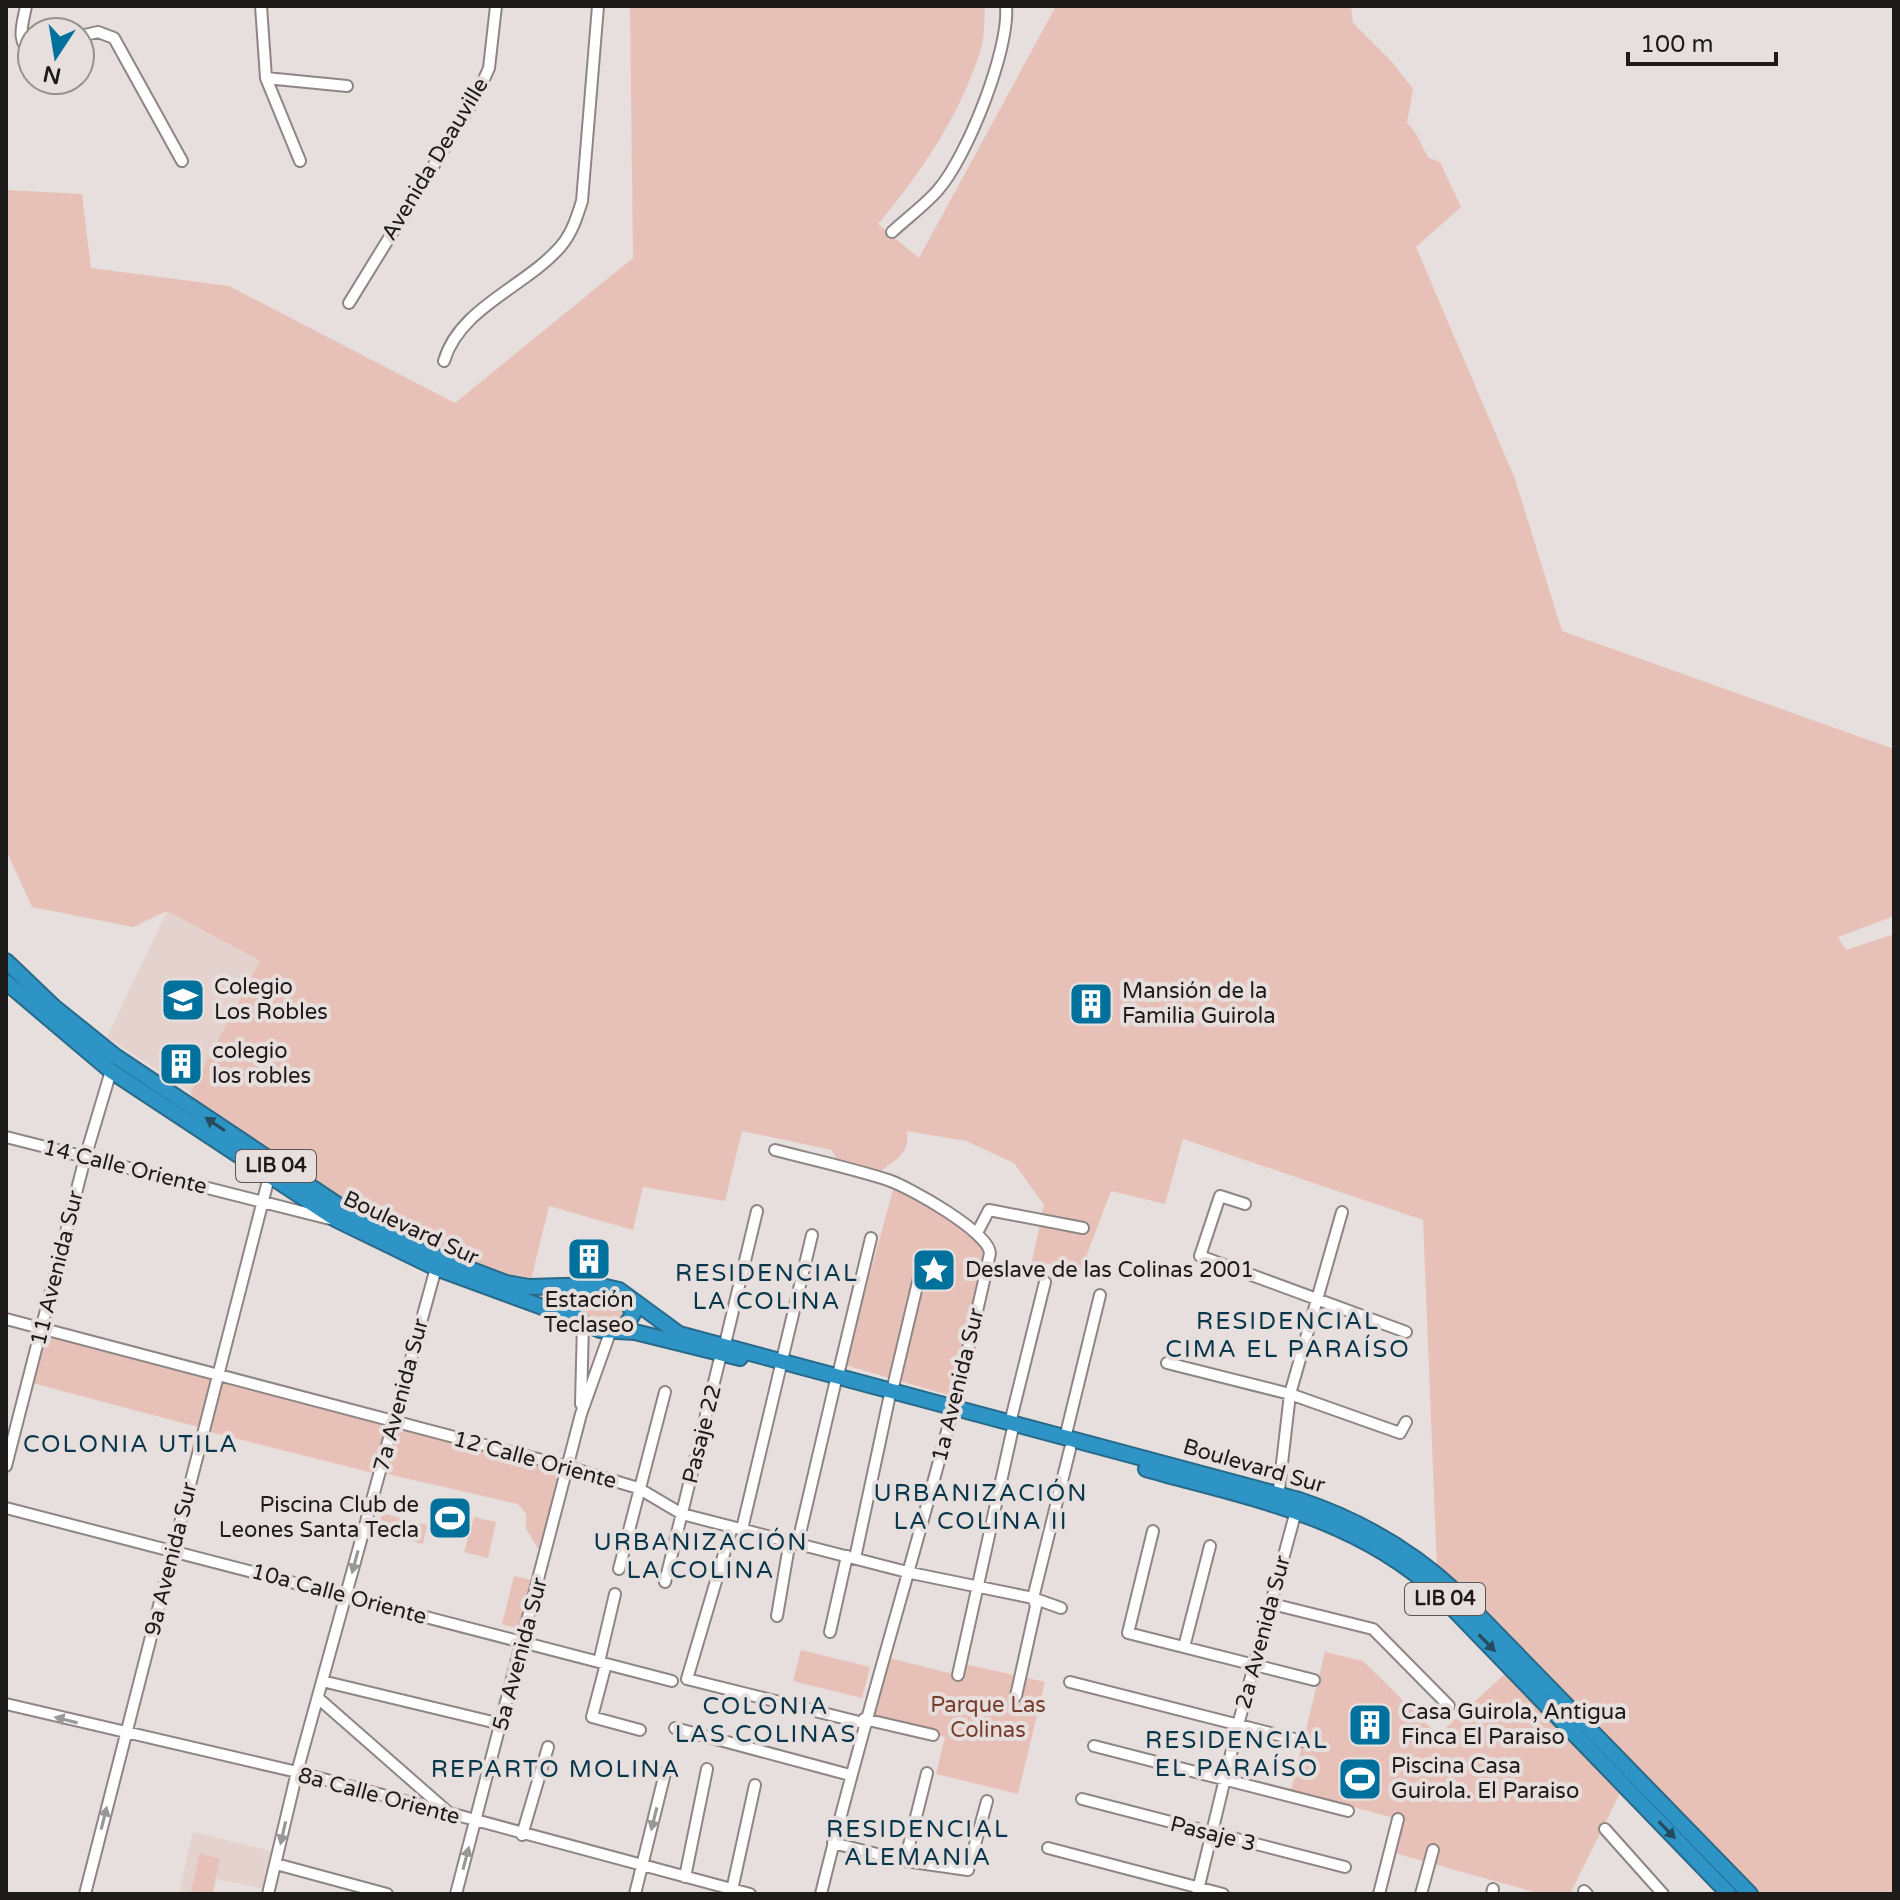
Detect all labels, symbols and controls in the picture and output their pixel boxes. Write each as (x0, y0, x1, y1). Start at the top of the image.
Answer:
north arrow (16, 16, 96, 96)
scale bar (1628, 16, 1776, 66)
text: 100 m (1640, 30, 1714, 59)
text: N (41, 60, 63, 89)
street label: Avenida Deauville (376, 73, 494, 245)
place label: Colegio Los Robles (214, 974, 328, 1025)
school or university icon: Colegio Los Robles (159, 976, 207, 1024)
place label: Mansión de la Familia Guirola (1122, 978, 1276, 1029)
building icon: Mansión de la Familia Guirola (1067, 980, 1115, 1028)
place label: colegio los robles (212, 1038, 311, 1089)
building icon: colegio los robles (157, 1040, 205, 1088)
one-way arrow (204, 1117, 225, 1132)
street label: 14 Calle Oriente (40, 1134, 210, 1200)
road number: LIB 04 (236, 1150, 316, 1182)
street label: Boulevard Sur (339, 1185, 483, 1271)
street label: 11 Avenida Sur (25, 1187, 89, 1348)
building icon: Estación Teclaseo (565, 1235, 613, 1283)
place icon: Deslave de las Colinas 2001 (910, 1246, 958, 1294)
place label: Deslave de las Colinas 2001 (965, 1257, 1254, 1283)
district label: RESIDENCIAL LA COLINA (675, 1259, 859, 1316)
place label: Estación Teclaseo (544, 1287, 634, 1338)
street label: 1a Avenida Sur (926, 1305, 990, 1465)
district label: RESIDENCIAL CIMA EL PARAÍSO (1165, 1307, 1411, 1364)
street label: 7a Avenida Sur (368, 1315, 434, 1474)
street label: Pasaje 22 (677, 1382, 727, 1486)
street label: 12 Calle Oriente (450, 1426, 620, 1494)
district label: COLONIA UTILA (23, 1430, 239, 1459)
street label: Boulevard Sur (1180, 1433, 1329, 1499)
district label: URBANIZACIÓN LA COLINA II (873, 1478, 1089, 1536)
street label: 9a Avenida Sur (139, 1479, 203, 1639)
place label: Piscina Club de Leones Santa Tecla (219, 1492, 419, 1543)
sports icon: Piscina Club de Leones Santa Tecla (426, 1494, 474, 1542)
district label: URBANIZACIÓN LA COLINA (593, 1527, 809, 1585)
one-way arrow (348, 1550, 361, 1574)
street label: 2a Avenida Sur (1230, 1552, 1296, 1711)
street label: 10a Calle Oriente (249, 1558, 429, 1630)
street label: 5a Avenida Sur (487, 1574, 553, 1733)
road number: LIB 04 (1405, 1583, 1485, 1615)
one-way arrow (1477, 1633, 1496, 1652)
district label: COLONIA LAS COLINAS (675, 1692, 857, 1749)
park label: Parque Las Colinas (930, 1692, 1046, 1743)
place label: Casa Guirola, Antigua Finca El Paraiso (1401, 1699, 1627, 1750)
building icon: Casa Guirola, Antigua Finca El Paraiso (1346, 1701, 1394, 1749)
one-way arrow (53, 1713, 78, 1725)
district label: RESIDENCIAL EL PARAÍSO (1145, 1726, 1329, 1783)
place label: Piscina Casa Guirola. El Paraiso (1391, 1753, 1579, 1804)
district label: REPARTO MOLINA (431, 1755, 681, 1784)
sports icon: Piscina Casa Guirola. El Paraiso (1336, 1755, 1384, 1803)
street label: 8a Calle Oriente (295, 1762, 463, 1830)
one-way arrow (99, 1806, 111, 1831)
one-way arrow (647, 1807, 659, 1832)
street label: Pasaje 3 (1168, 1811, 1258, 1857)
district label: RESIDENCIAL ALEMANIA (826, 1815, 1010, 1872)
one-way arrow (1658, 1820, 1676, 1839)
one-way arrow (276, 1821, 289, 1846)
one-way arrow (460, 1845, 472, 1870)

